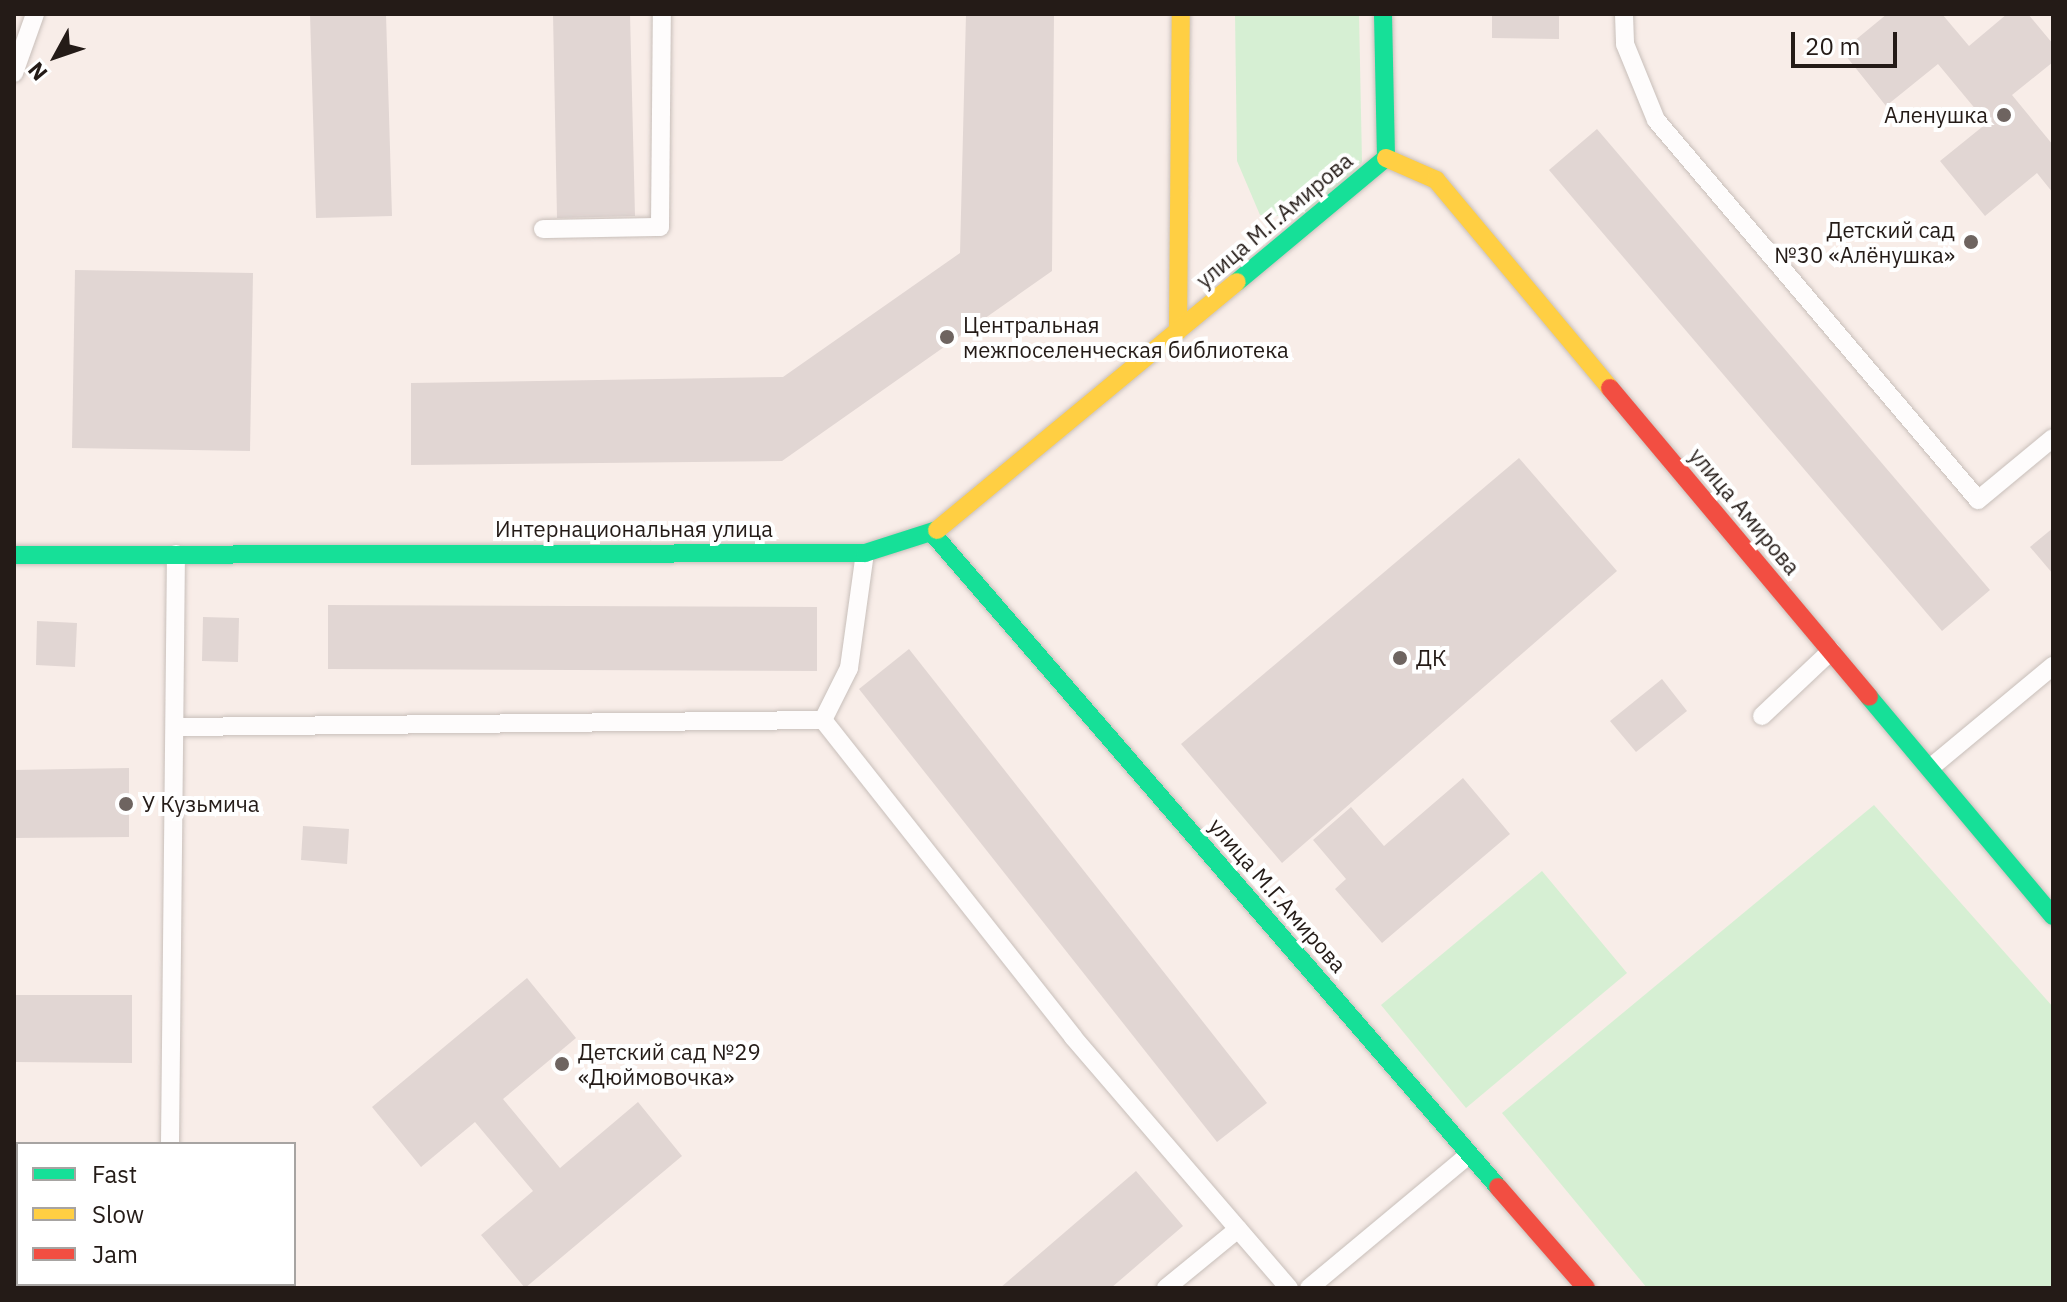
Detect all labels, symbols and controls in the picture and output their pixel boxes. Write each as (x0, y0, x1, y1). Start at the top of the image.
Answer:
north arrow (16, 16, 96, 96)
scale bar (1795, 16, 1901, 66)
text: 20 m (1805, 30, 1860, 62)
text: N (21, 56, 53, 87)
place label: Аленушка (1884, 102, 1988, 128)
marker: Аленушка (1995, 106, 2013, 124)
street label: улица М.Г.Амирова (1190, 147, 1358, 293)
place label: Детский сад №30 «Алёнушка» (1774, 216, 1955, 268)
marker: Детский сад №30 «Алёнушка» (1962, 233, 1980, 251)
place label: Центральная межпоселенческая библиотека (963, 311, 1289, 362)
marker: Центральная межпоселенческая библиотека (938, 328, 956, 346)
street label: улица Амирова (1684, 442, 1806, 580)
street label: Интернациональная улица (495, 516, 773, 542)
place label: ДК (1416, 645, 1447, 671)
marker: ДК (1391, 649, 1409, 667)
place label: У Кузьмича (142, 791, 260, 817)
marker: У Кузьмича (117, 795, 135, 813)
street label: улица М.Г.Амирова (1204, 812, 1352, 978)
place label: Детский сад №29 «Дюймовочка» (578, 1038, 761, 1090)
marker: Детский сад №29 «Дюймовочка» (553, 1055, 571, 1073)
legend (16, 1142, 296, 1286)
text: Fast (92, 1158, 137, 1190)
text: Slow (92, 1198, 144, 1230)
text: Jam (92, 1238, 138, 1270)

